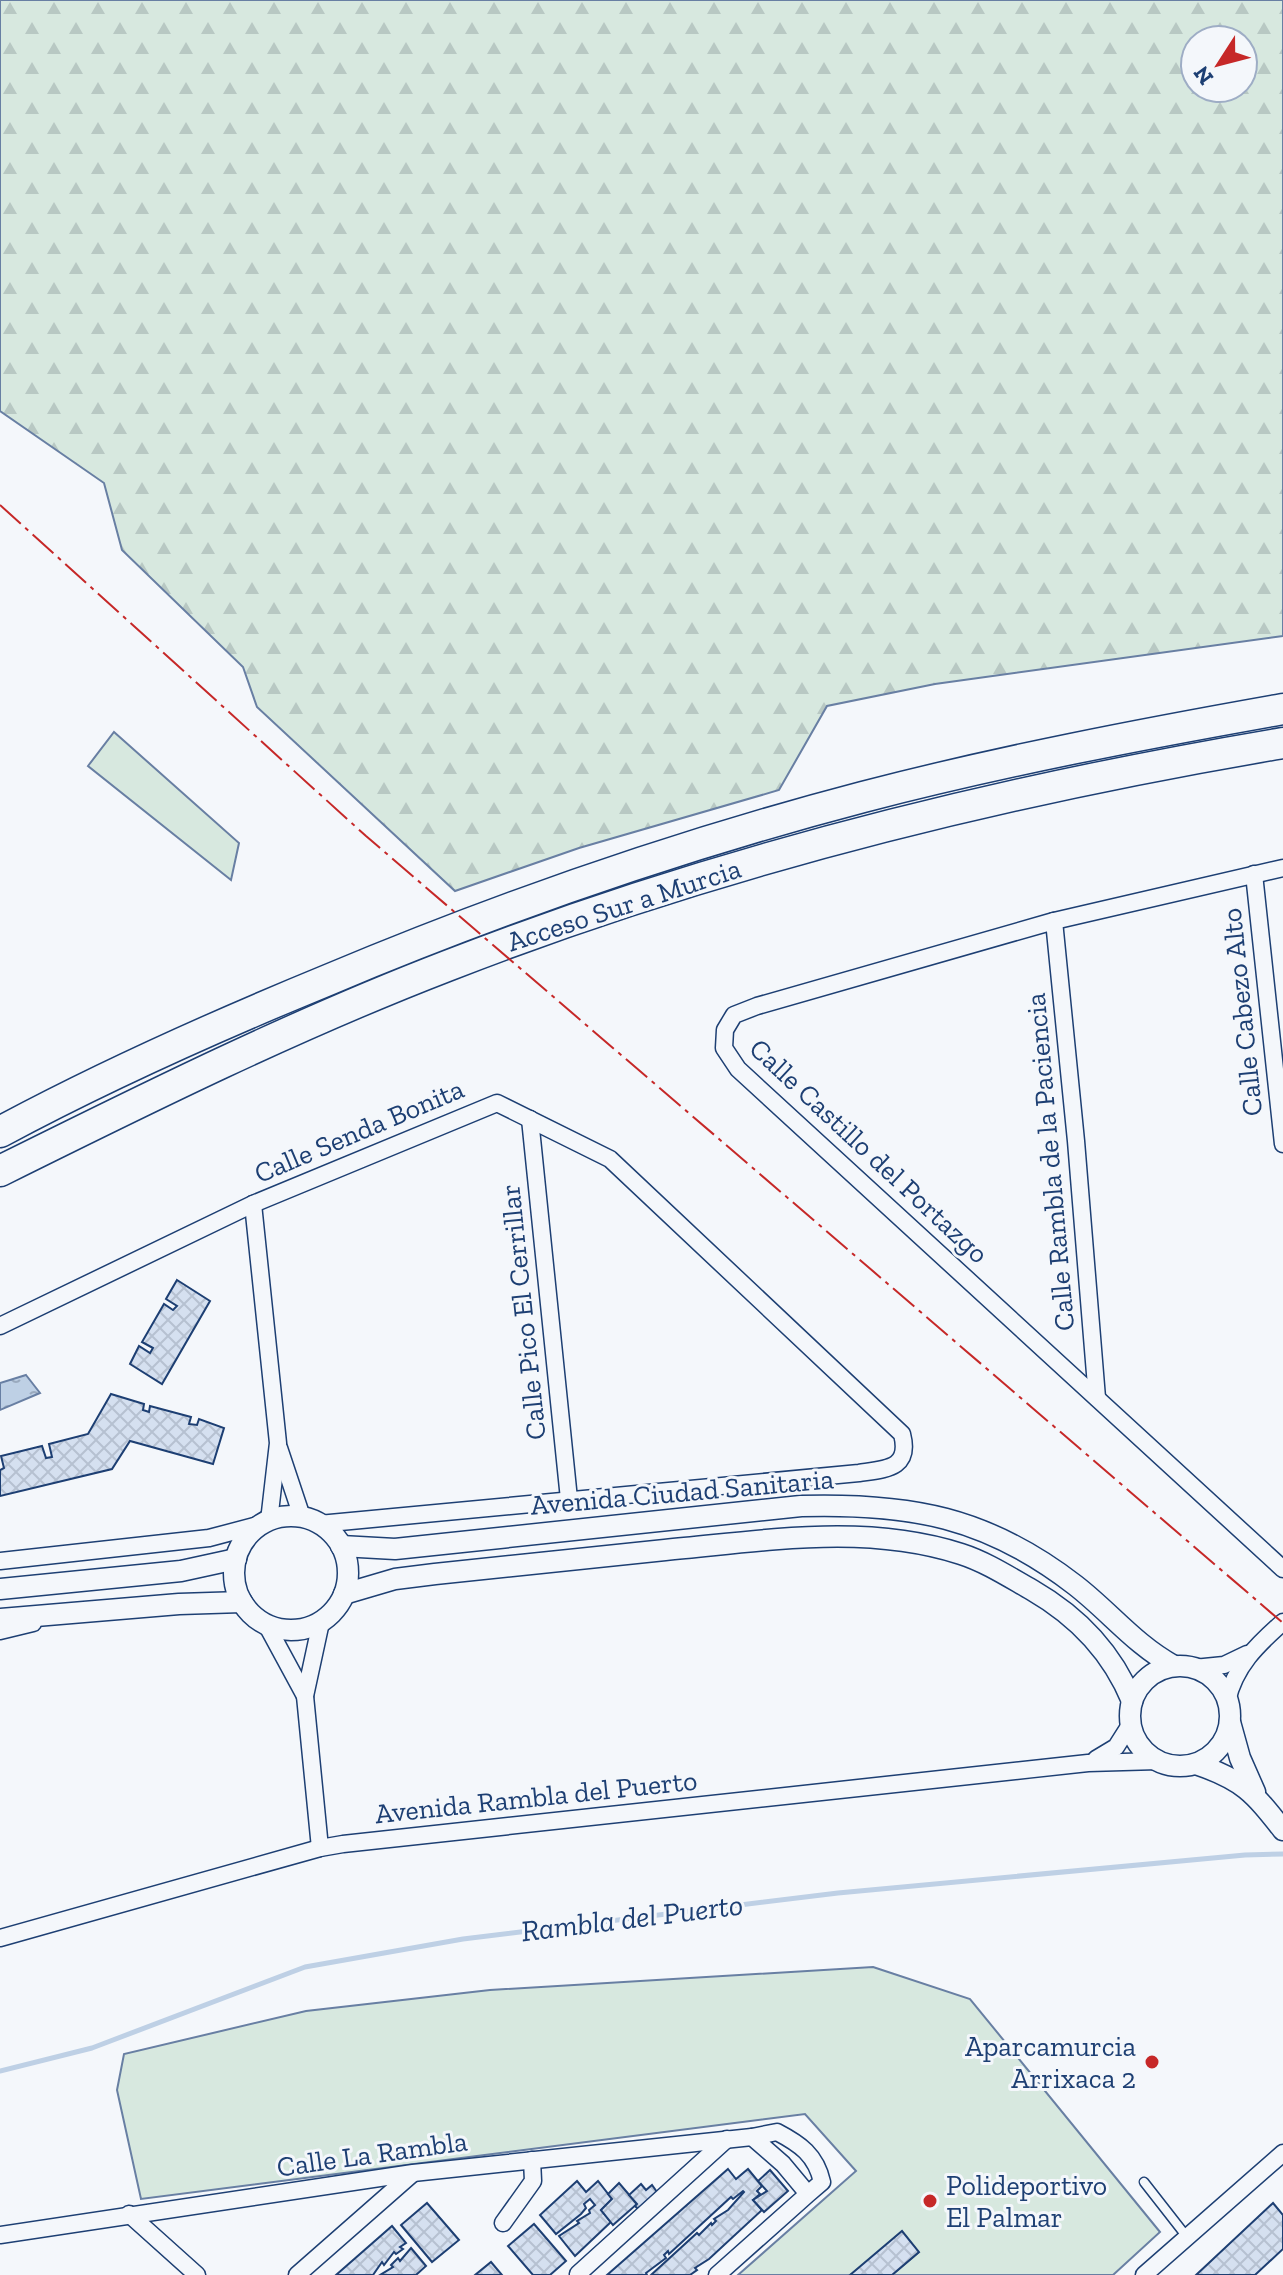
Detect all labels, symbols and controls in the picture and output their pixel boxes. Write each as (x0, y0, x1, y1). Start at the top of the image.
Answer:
north arrow (1179, 24, 1259, 104)
text: N (1187, 61, 1219, 90)
street label: Acceso Sur a Murcia (503, 851, 746, 958)
street label: Calle Cabezo Alto (1215, 906, 1269, 1118)
street label: Calle Rambla de la Paciencia (1019, 991, 1081, 1332)
street label: Calle Castillo del Portazgo (743, 1032, 995, 1270)
street label: Calle Senda Bonita (249, 1072, 469, 1190)
street label: Calle Pico El Cerrillar (493, 1183, 553, 1441)
street label: Avenida Ciudad Sanitaria (529, 1462, 836, 1522)
street label: Avenida Rambla del Puerto (373, 1764, 699, 1830)
water label: Rambla del Puerto (519, 1887, 745, 1949)
place label: Aparcamurcia Arrixaca 2 (965, 2030, 1136, 2095)
marker: Aparcamurcia Arrixaca 2 (1143, 2053, 1161, 2071)
street label: Calle La Rambla (275, 2124, 470, 2184)
place label: Polideportivo El Palmar (946, 2169, 1107, 2234)
marker: Polideportivo El Palmar (921, 2192, 939, 2210)

